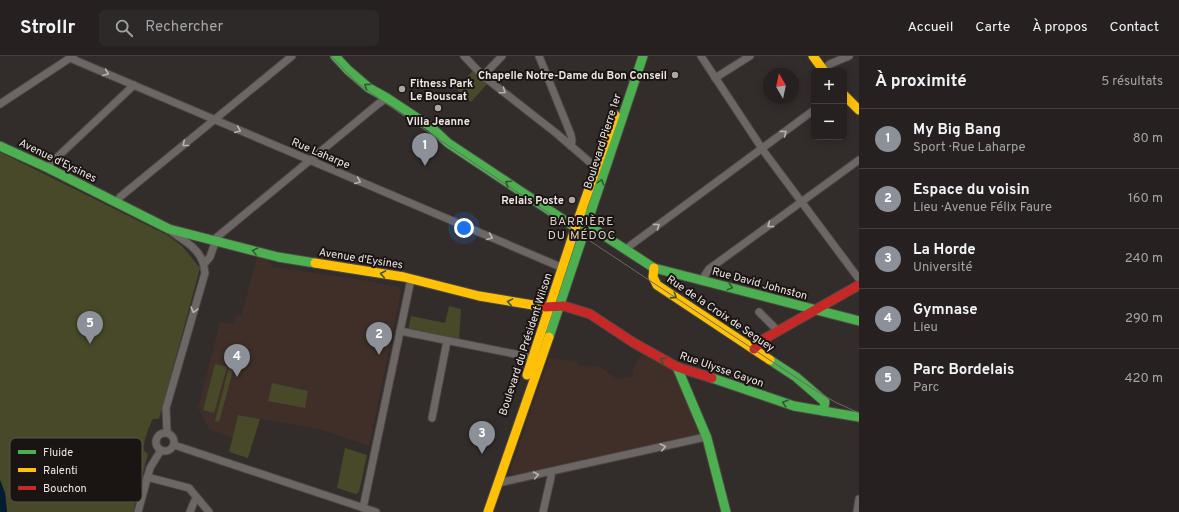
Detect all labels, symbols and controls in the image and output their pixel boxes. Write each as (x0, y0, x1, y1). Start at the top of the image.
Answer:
search box (99, 10, 379, 46)
text: Strollr (20, 16, 75, 40)
icon: search (113, 17, 135, 39)
text: Rechercher (145, 18, 223, 37)
text: Accueil (907, 19, 953, 36)
text: Carte (975, 19, 1010, 36)
text: À propos (1032, 19, 1088, 36)
text: Contact (1110, 19, 1159, 36)
one-way arrow (101, 68, 109, 76)
north arrow (763, 68, 799, 104)
map controls (811, 68, 847, 140)
button: + (811, 68, 847, 104)
place label: Chapelle Notre-Dame du Bon Conseil (478, 69, 667, 83)
marker: Chapelle Notre-Dame du Bon Conseil (670, 70, 680, 80)
text: À proximité (875, 71, 967, 93)
text: 5 résultats (1101, 74, 1163, 90)
place label: Fitness Park Le Bouscat (410, 77, 473, 104)
one-way arrow (364, 84, 371, 91)
marker: Fitness Park Le Bouscat (397, 84, 407, 94)
one-way arrow (499, 86, 506, 93)
street label: Boulevard Pierre 1er (581, 91, 625, 191)
marker: Villa Jeanne (433, 103, 443, 113)
button: − (811, 104, 847, 140)
place label: Villa Jeanne (406, 115, 470, 129)
text: My Big Bang (913, 121, 1001, 140)
one-way arrow (235, 125, 242, 133)
one-way arrow (780, 130, 787, 137)
text: 1 (885, 131, 891, 147)
text: 80 m (1133, 131, 1163, 147)
pin: 1 (412, 133, 438, 166)
street label: Rue Laharpe (289, 135, 352, 173)
street label: Avenue d'Eysines (16, 136, 99, 186)
one-way arrow (182, 140, 189, 147)
text: Sport · Rue Laharpe (913, 140, 1026, 156)
one-way arrow (354, 176, 361, 184)
one-way arrow (596, 178, 605, 185)
one-way arrow (505, 180, 512, 188)
text: Espace du voisin (913, 181, 1030, 200)
text: 2 (884, 191, 892, 207)
text: 160 m (1128, 191, 1163, 207)
place label: Relais Poste (501, 194, 564, 208)
marker: Relais Poste (567, 195, 577, 205)
text: Lieu · Avenue Félix Faure (913, 200, 1052, 216)
district label: BARRIÈRE DU MÉDOC (548, 214, 616, 244)
your location (454, 218, 474, 238)
one-way arrow (767, 220, 774, 228)
one-way arrow (652, 224, 659, 231)
one-way arrow (486, 232, 494, 240)
text: La Horde (913, 241, 976, 260)
street label: Avenue d'Eysines (318, 245, 404, 273)
one-way arrow (252, 248, 258, 256)
text: 3 (884, 251, 892, 267)
text: 240 m (1125, 251, 1163, 267)
text: Université (913, 260, 972, 276)
street label: Rue David Johnston (711, 265, 809, 303)
one-way arrow (380, 270, 386, 279)
street label: Boulevard du Président Wilson (496, 271, 556, 417)
street label: Rue de la Croix de Seguey (664, 272, 777, 355)
one-way arrow (726, 283, 733, 291)
one-way arrow (670, 292, 677, 299)
one-way arrow (507, 298, 513, 307)
text: Gymnase (913, 301, 978, 320)
one-way arrow (191, 307, 199, 313)
pin: 5 (77, 311, 103, 344)
text: 4 (884, 311, 892, 327)
text: 290 m (1125, 311, 1163, 327)
text: Lieu (913, 320, 938, 336)
pin: 2 (366, 322, 392, 355)
pin: 4 (224, 344, 250, 377)
street label: Rue Ulysse Gayon (678, 349, 766, 391)
one-way arrow (660, 357, 667, 364)
text: Parc Bordelais (913, 361, 1014, 380)
text: 5 (884, 371, 892, 387)
text: 420 m (1125, 371, 1163, 387)
text: Parc (913, 380, 939, 396)
one-way arrow (782, 399, 789, 407)
pin: 3 (469, 421, 495, 454)
legend (10, 438, 142, 502)
one-way arrow (660, 443, 666, 451)
text: Fluide (43, 446, 73, 460)
text: Ralenti (43, 464, 78, 478)
one-way arrow (533, 471, 539, 479)
text: Bouchon (43, 482, 87, 496)

